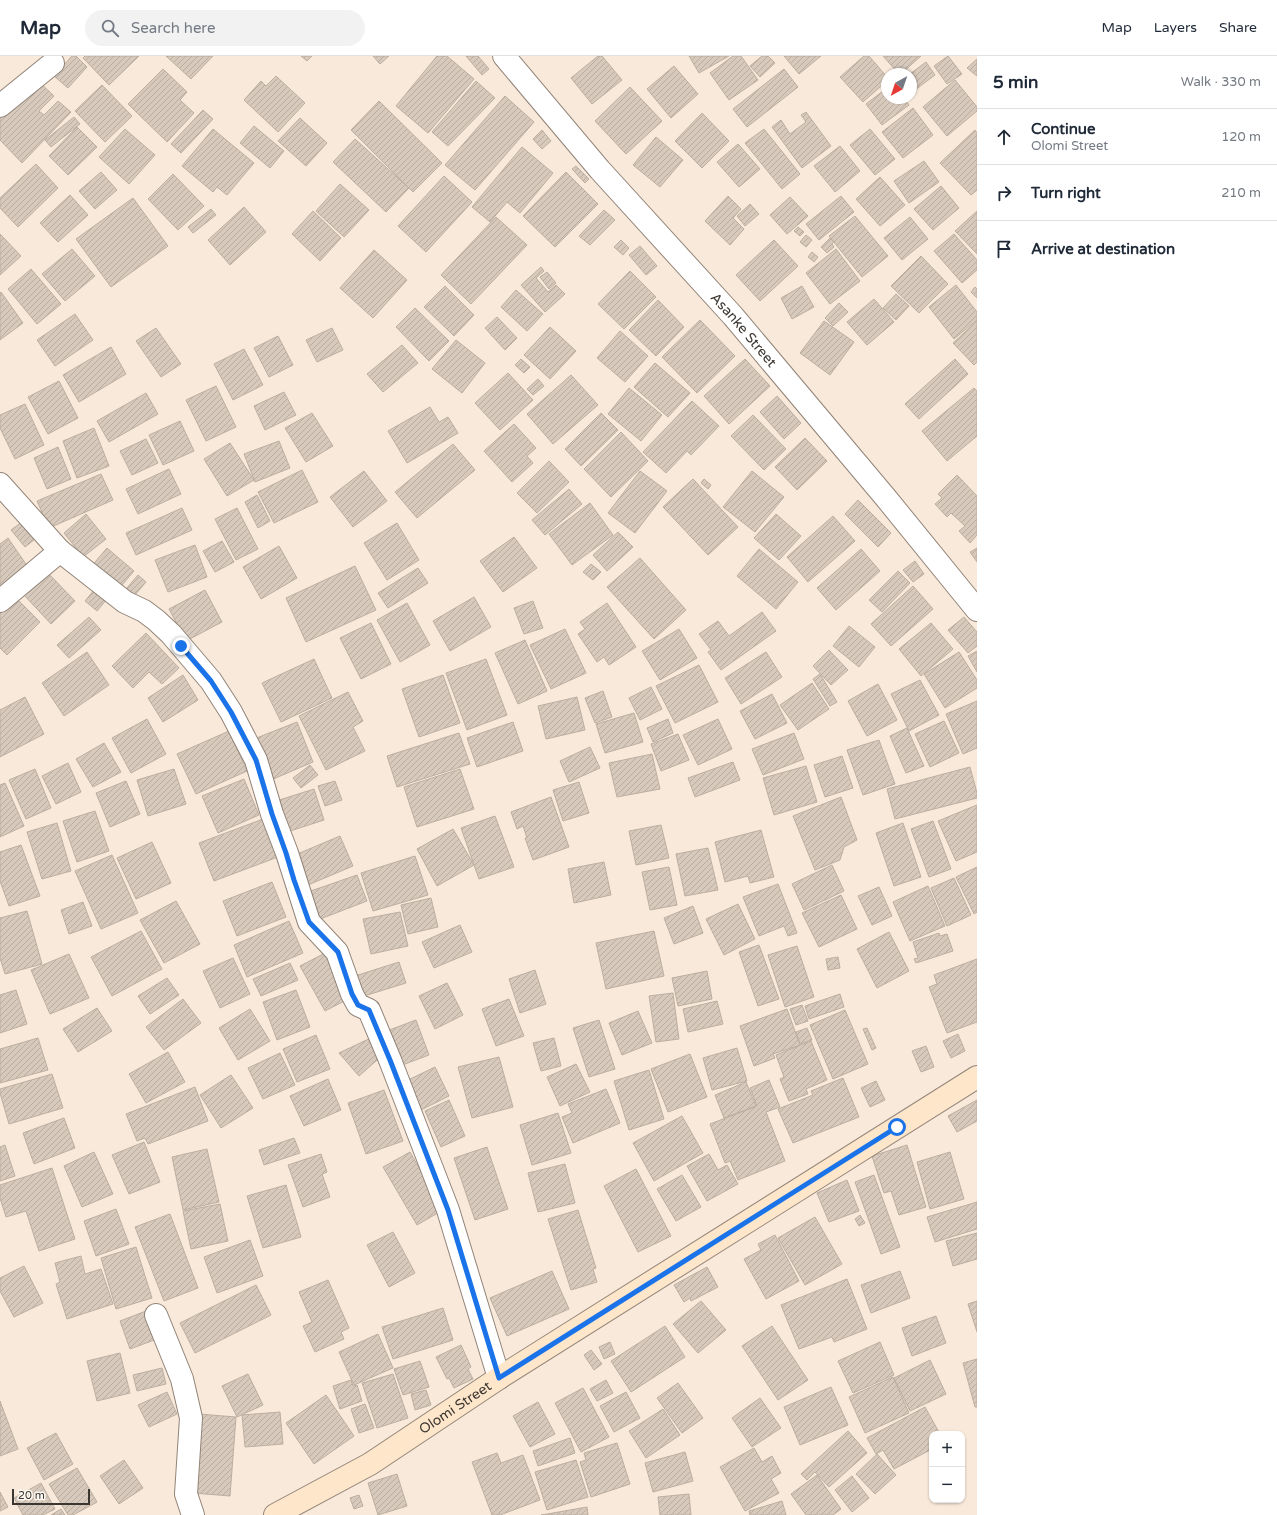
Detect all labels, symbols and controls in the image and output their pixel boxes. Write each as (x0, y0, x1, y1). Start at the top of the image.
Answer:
search box (85, 10, 365, 46)
text: Map (20, 17, 61, 39)
icon: search (99, 17, 121, 39)
text: Search here (131, 19, 215, 37)
text: Map (1102, 19, 1132, 36)
text: Layers (1154, 19, 1197, 36)
text: Share (1219, 19, 1257, 36)
north arrow (881, 68, 917, 104)
text: 5 min (993, 72, 1038, 93)
text: Walk · 330 m (1181, 74, 1261, 90)
text: Continue (1031, 120, 1095, 138)
icon: ahead (993, 126, 1015, 148)
text: 120 m (1221, 129, 1261, 145)
text: Olomi Street (1031, 138, 1108, 154)
icon: right (993, 182, 1015, 204)
text: Turn right (1031, 184, 1101, 202)
text: 210 m (1221, 185, 1261, 201)
icon: arrive (993, 238, 1015, 260)
text: Arrive at destination (1031, 240, 1175, 258)
street label: Asanke Street (707, 289, 781, 371)
route end (172, 637, 190, 655)
route start (888, 1118, 906, 1136)
street label: Olomi Street (416, 1377, 495, 1438)
map controls (929, 1431, 965, 1503)
button: + (929, 1431, 965, 1467)
button: − (929, 1467, 965, 1503)
scale bar (12, 1487, 90, 1506)
text: 20 m (18, 1489, 45, 1502)

